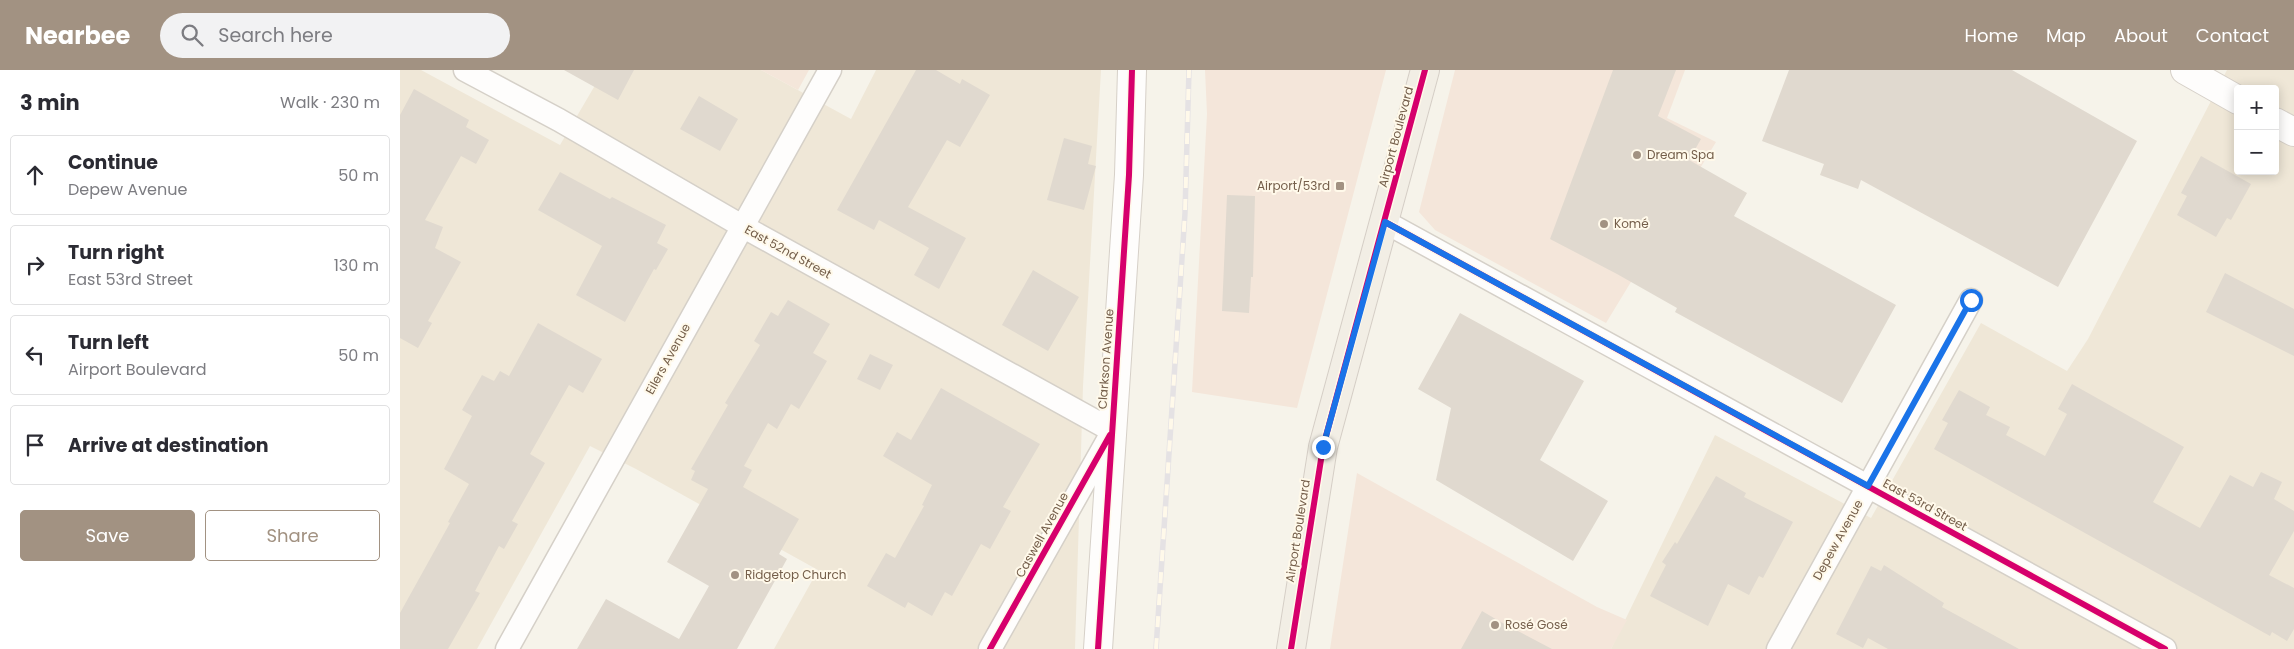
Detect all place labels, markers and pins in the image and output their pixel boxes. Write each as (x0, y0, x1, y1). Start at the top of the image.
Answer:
place label: Dream Spa (1647, 146, 1714, 163)
marker: Dream Spa (1631, 149, 1643, 161)
place label: Airport/53rd (1257, 177, 1330, 194)
marker: Airport/53rd (1334, 180, 1346, 192)
place label: Komé (1614, 215, 1649, 232)
marker: Komé (1598, 218, 1610, 230)
place label: Ridgetop Church (745, 566, 846, 583)
marker: Ridgetop Church (729, 569, 741, 581)
place label: Rosé Gosé (1505, 616, 1568, 633)
marker: Rosé Gosé (1489, 619, 1501, 631)

